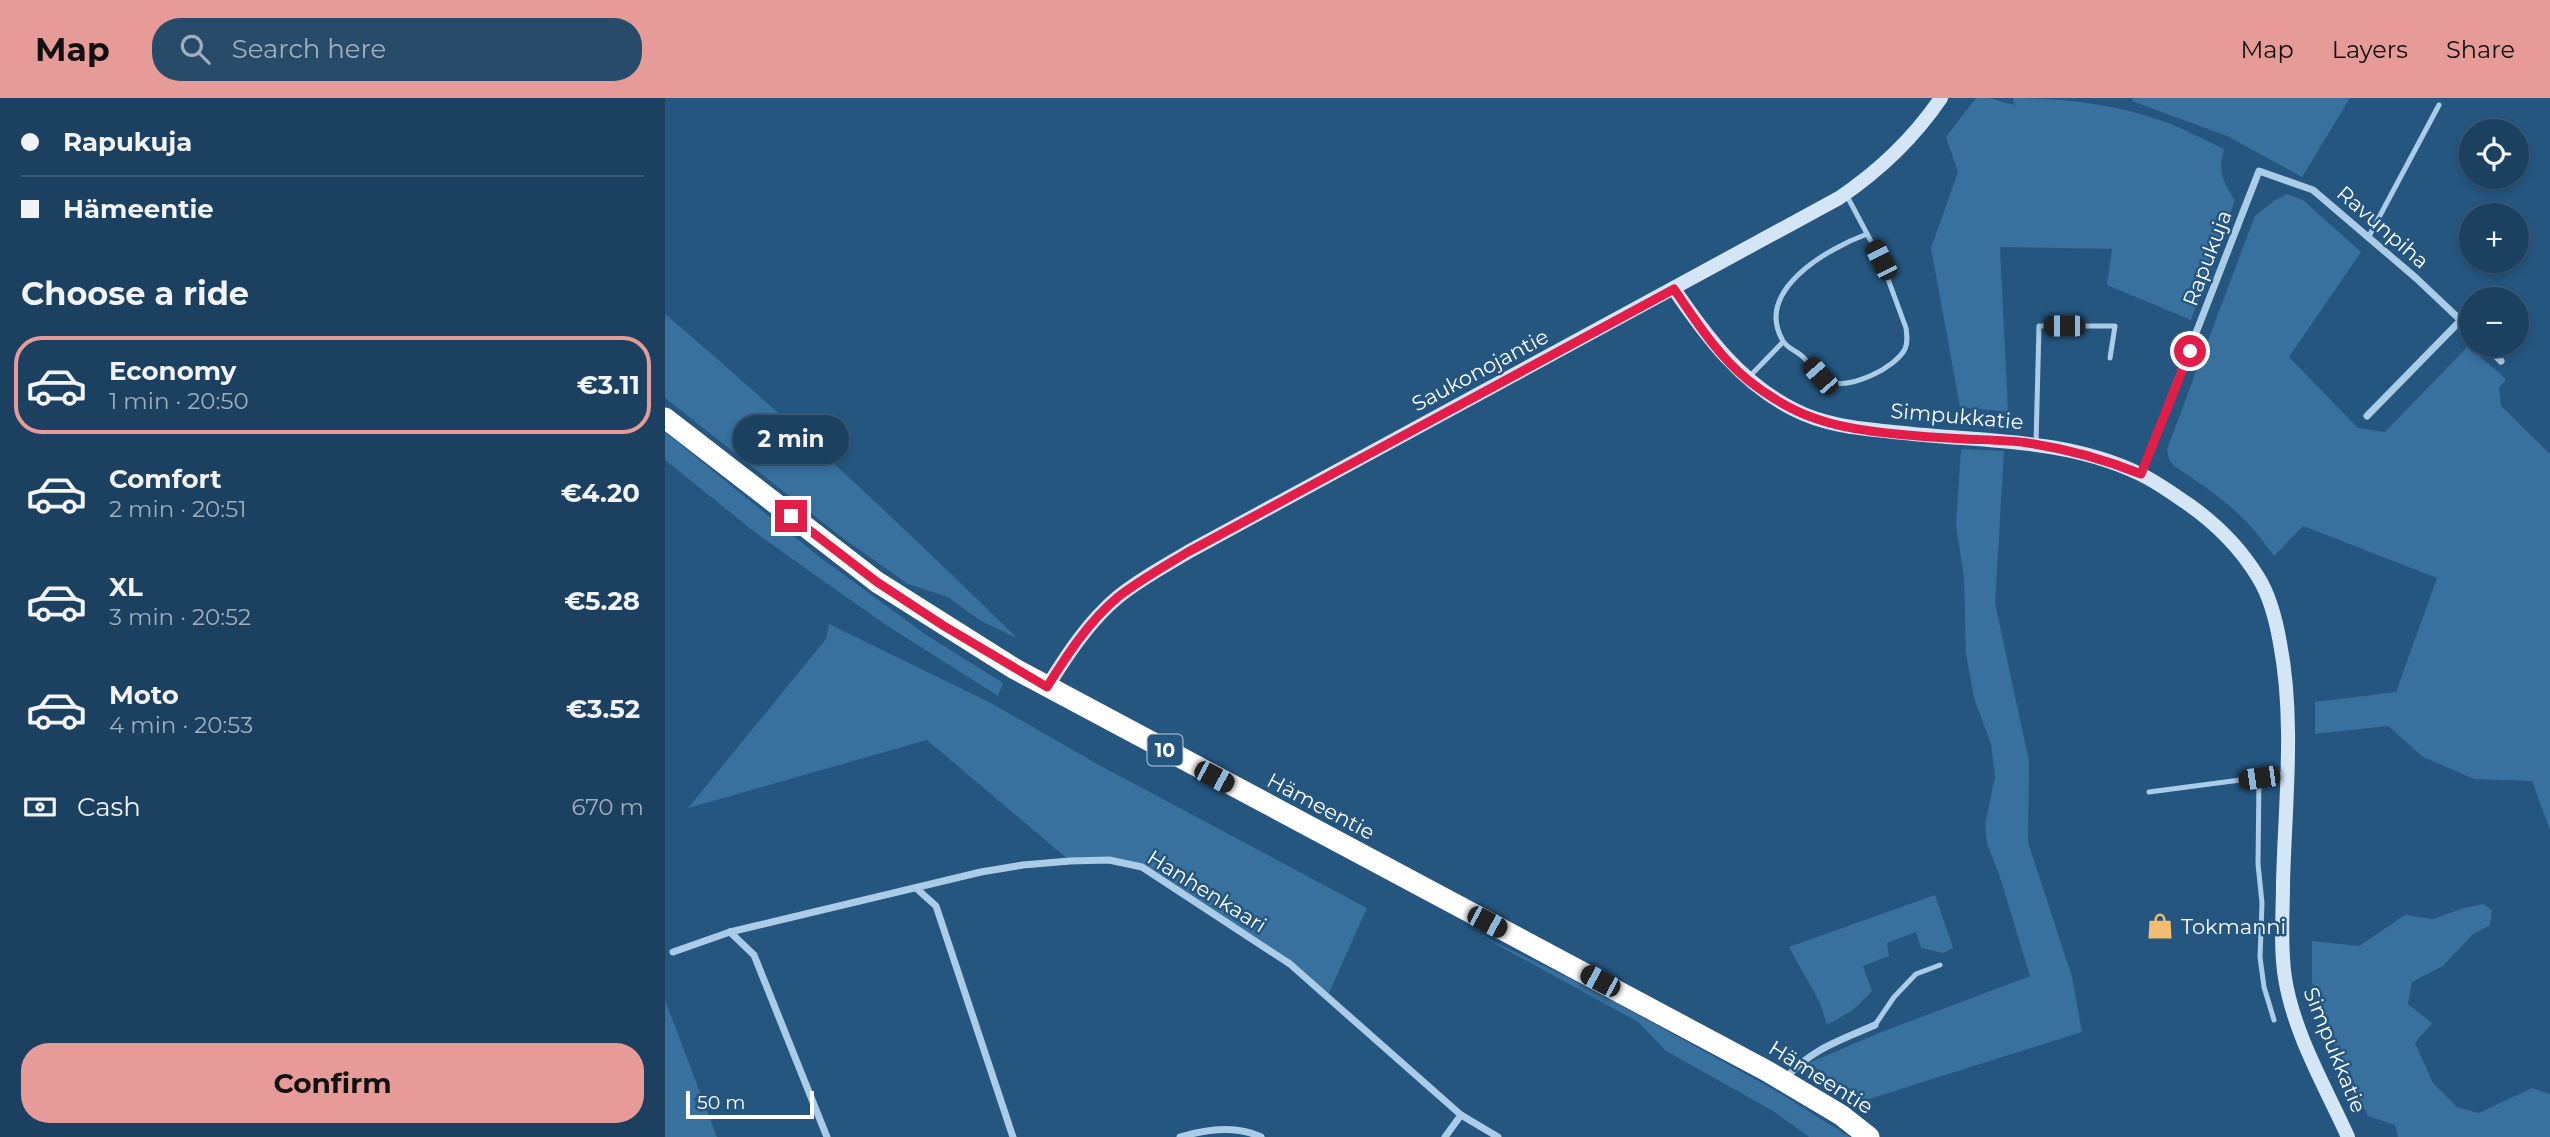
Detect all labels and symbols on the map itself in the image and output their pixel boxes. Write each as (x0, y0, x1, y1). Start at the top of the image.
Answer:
street label: Ravunpiha (2332, 180, 2434, 274)
street label: Rapukuja (2177, 207, 2237, 309)
car (1863, 237, 1900, 283)
car (2044, 316, 2086, 337)
street label: Saukonojantie (1407, 323, 1553, 417)
route start (2174, 335, 2206, 367)
car (1799, 353, 1842, 399)
street label: Simpukkatie (1889, 398, 2025, 434)
callout: 2 min (733, 414, 849, 464)
route end (775, 500, 807, 532)
road number: 10 (1147, 734, 1183, 765)
car (1191, 758, 1238, 796)
car (2237, 765, 2282, 791)
street label: Hämeentie (1263, 767, 1379, 845)
street label: Hanhenkaari (1143, 844, 1271, 938)
car (1464, 903, 1511, 941)
shop icon: Tokmanni (2145, 911, 2175, 941)
place label: Tokmanni (2181, 914, 2286, 939)
car (1577, 962, 1624, 1000)
street label: Simpukkatie (2298, 983, 2372, 1117)
street label: Hämeentie (1764, 1035, 1878, 1119)
scale bar (686, 1088, 814, 1120)

